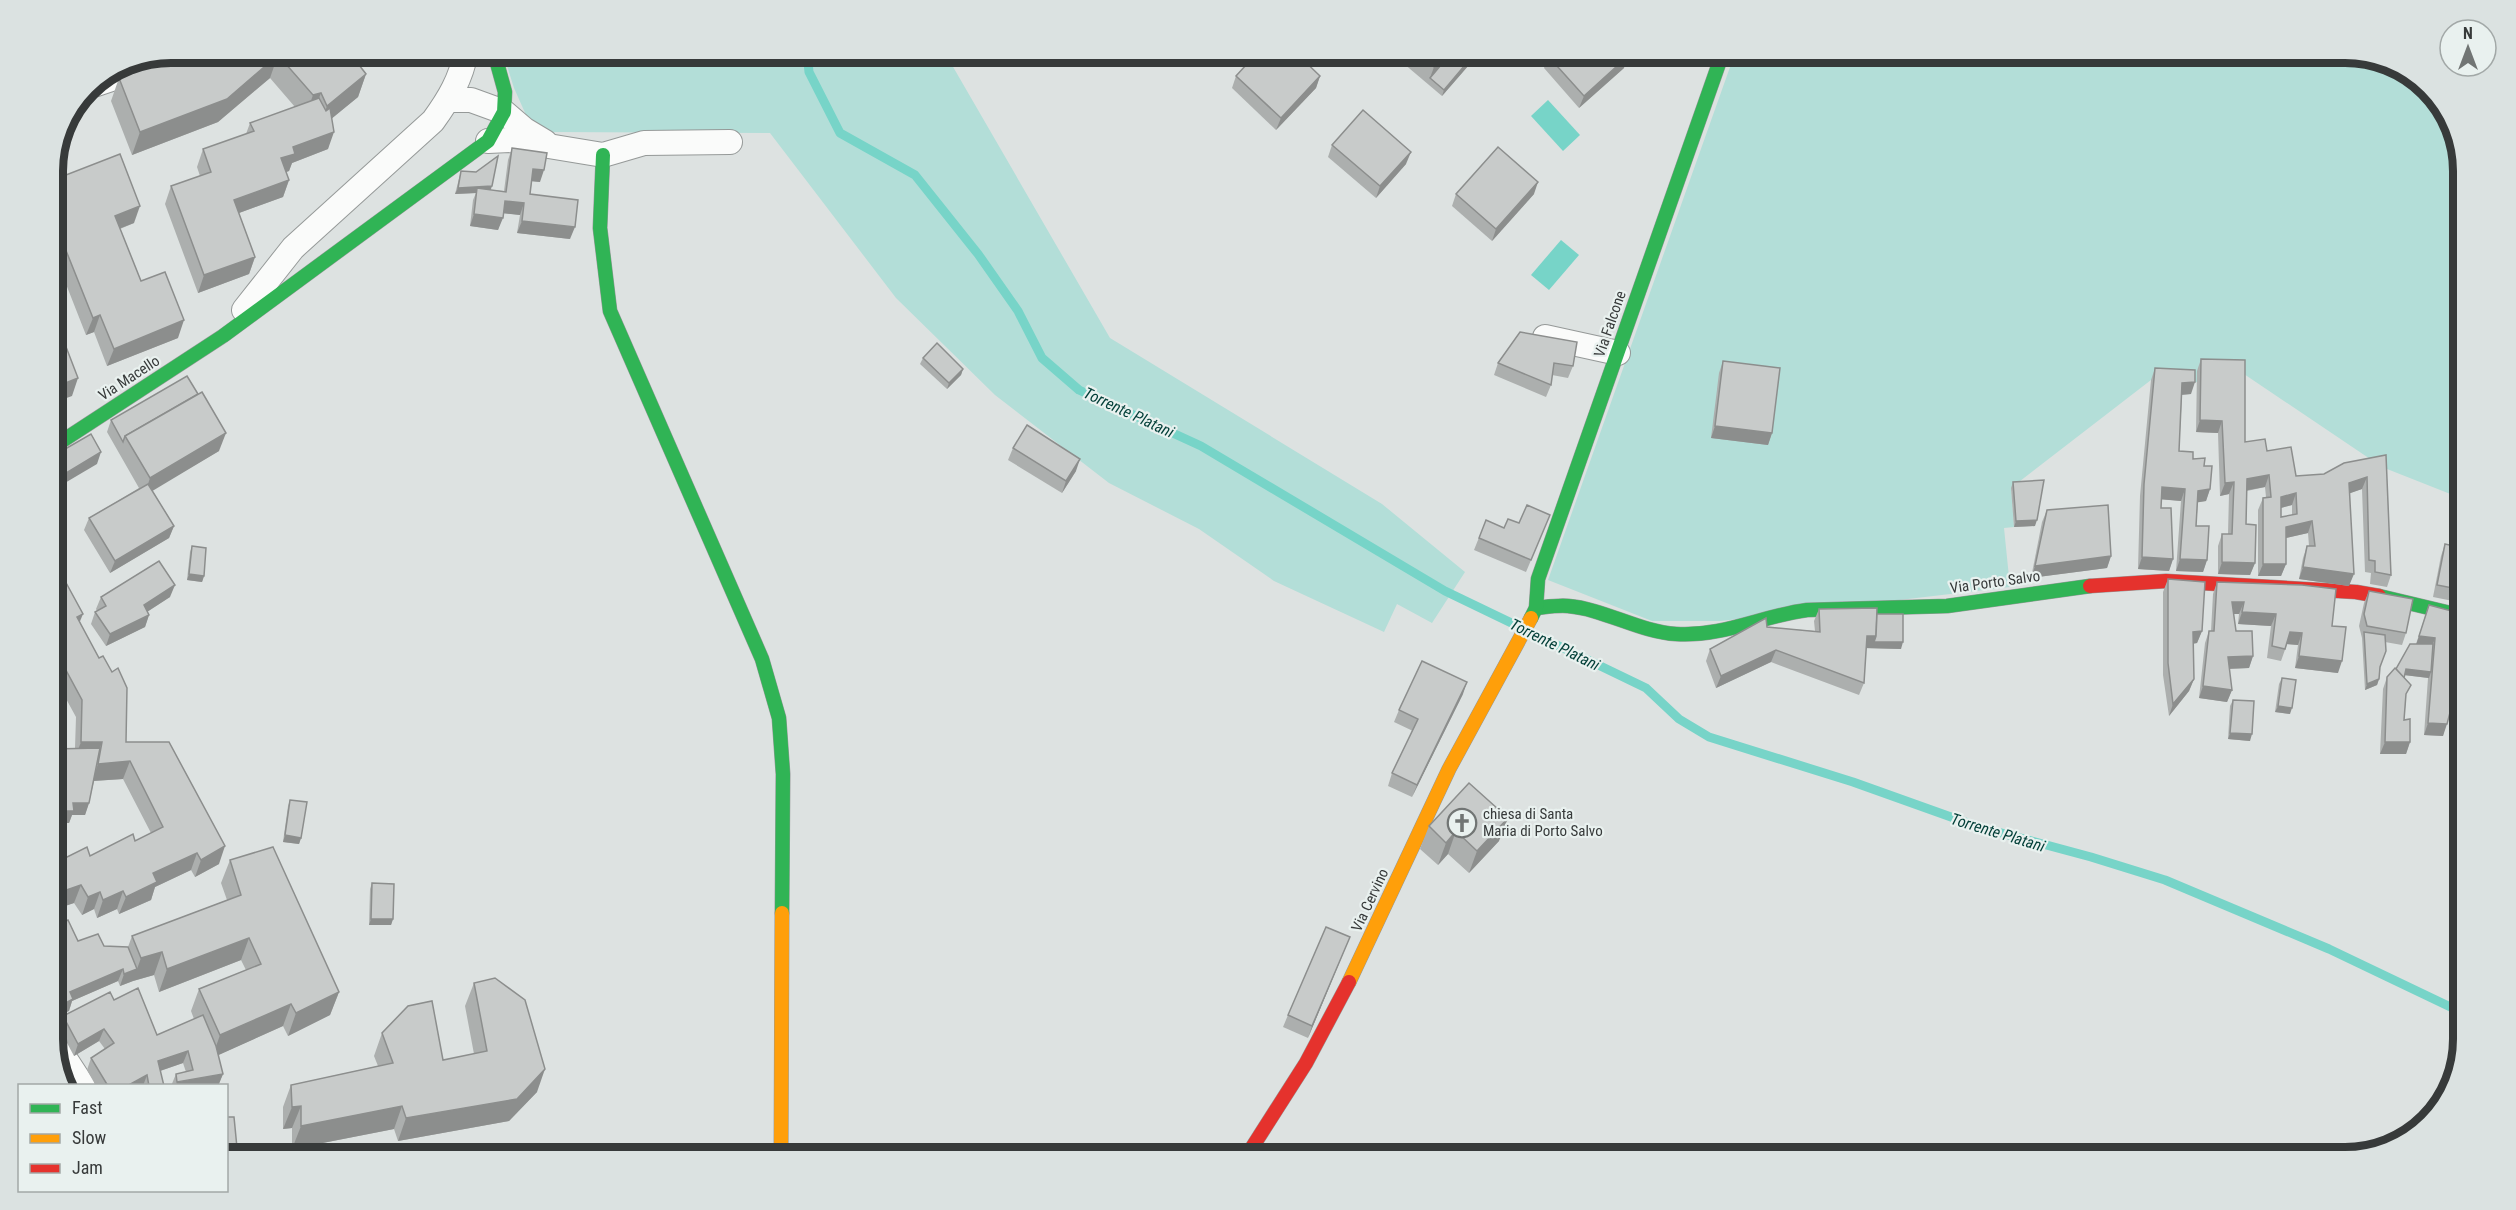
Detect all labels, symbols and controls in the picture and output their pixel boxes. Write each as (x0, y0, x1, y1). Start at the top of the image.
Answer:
north arrow (2438, 18, 2498, 78)
text: N (2463, 24, 2473, 43)
street label: Via Falcone (1590, 289, 1630, 359)
street label: Via Macello (95, 352, 163, 404)
water label: Torrente Platani (1081, 383, 1177, 442)
street label: Via Porto Salvo (1949, 567, 2041, 597)
water label: Torrente Platani (1507, 615, 1603, 675)
place label: chiesa di Santa Maria di Porto Salvo (1483, 805, 1603, 840)
church icon: chiesa di Santa Maria di Porto Salvo (1446, 807, 1478, 839)
water label: Torrente Platani (1949, 809, 2048, 856)
street label: Via Cervino (1348, 866, 1392, 934)
legend (18, 1084, 228, 1192)
text: Fast (72, 1097, 103, 1118)
text: Slow (72, 1127, 107, 1148)
text: Jam (72, 1157, 103, 1178)

